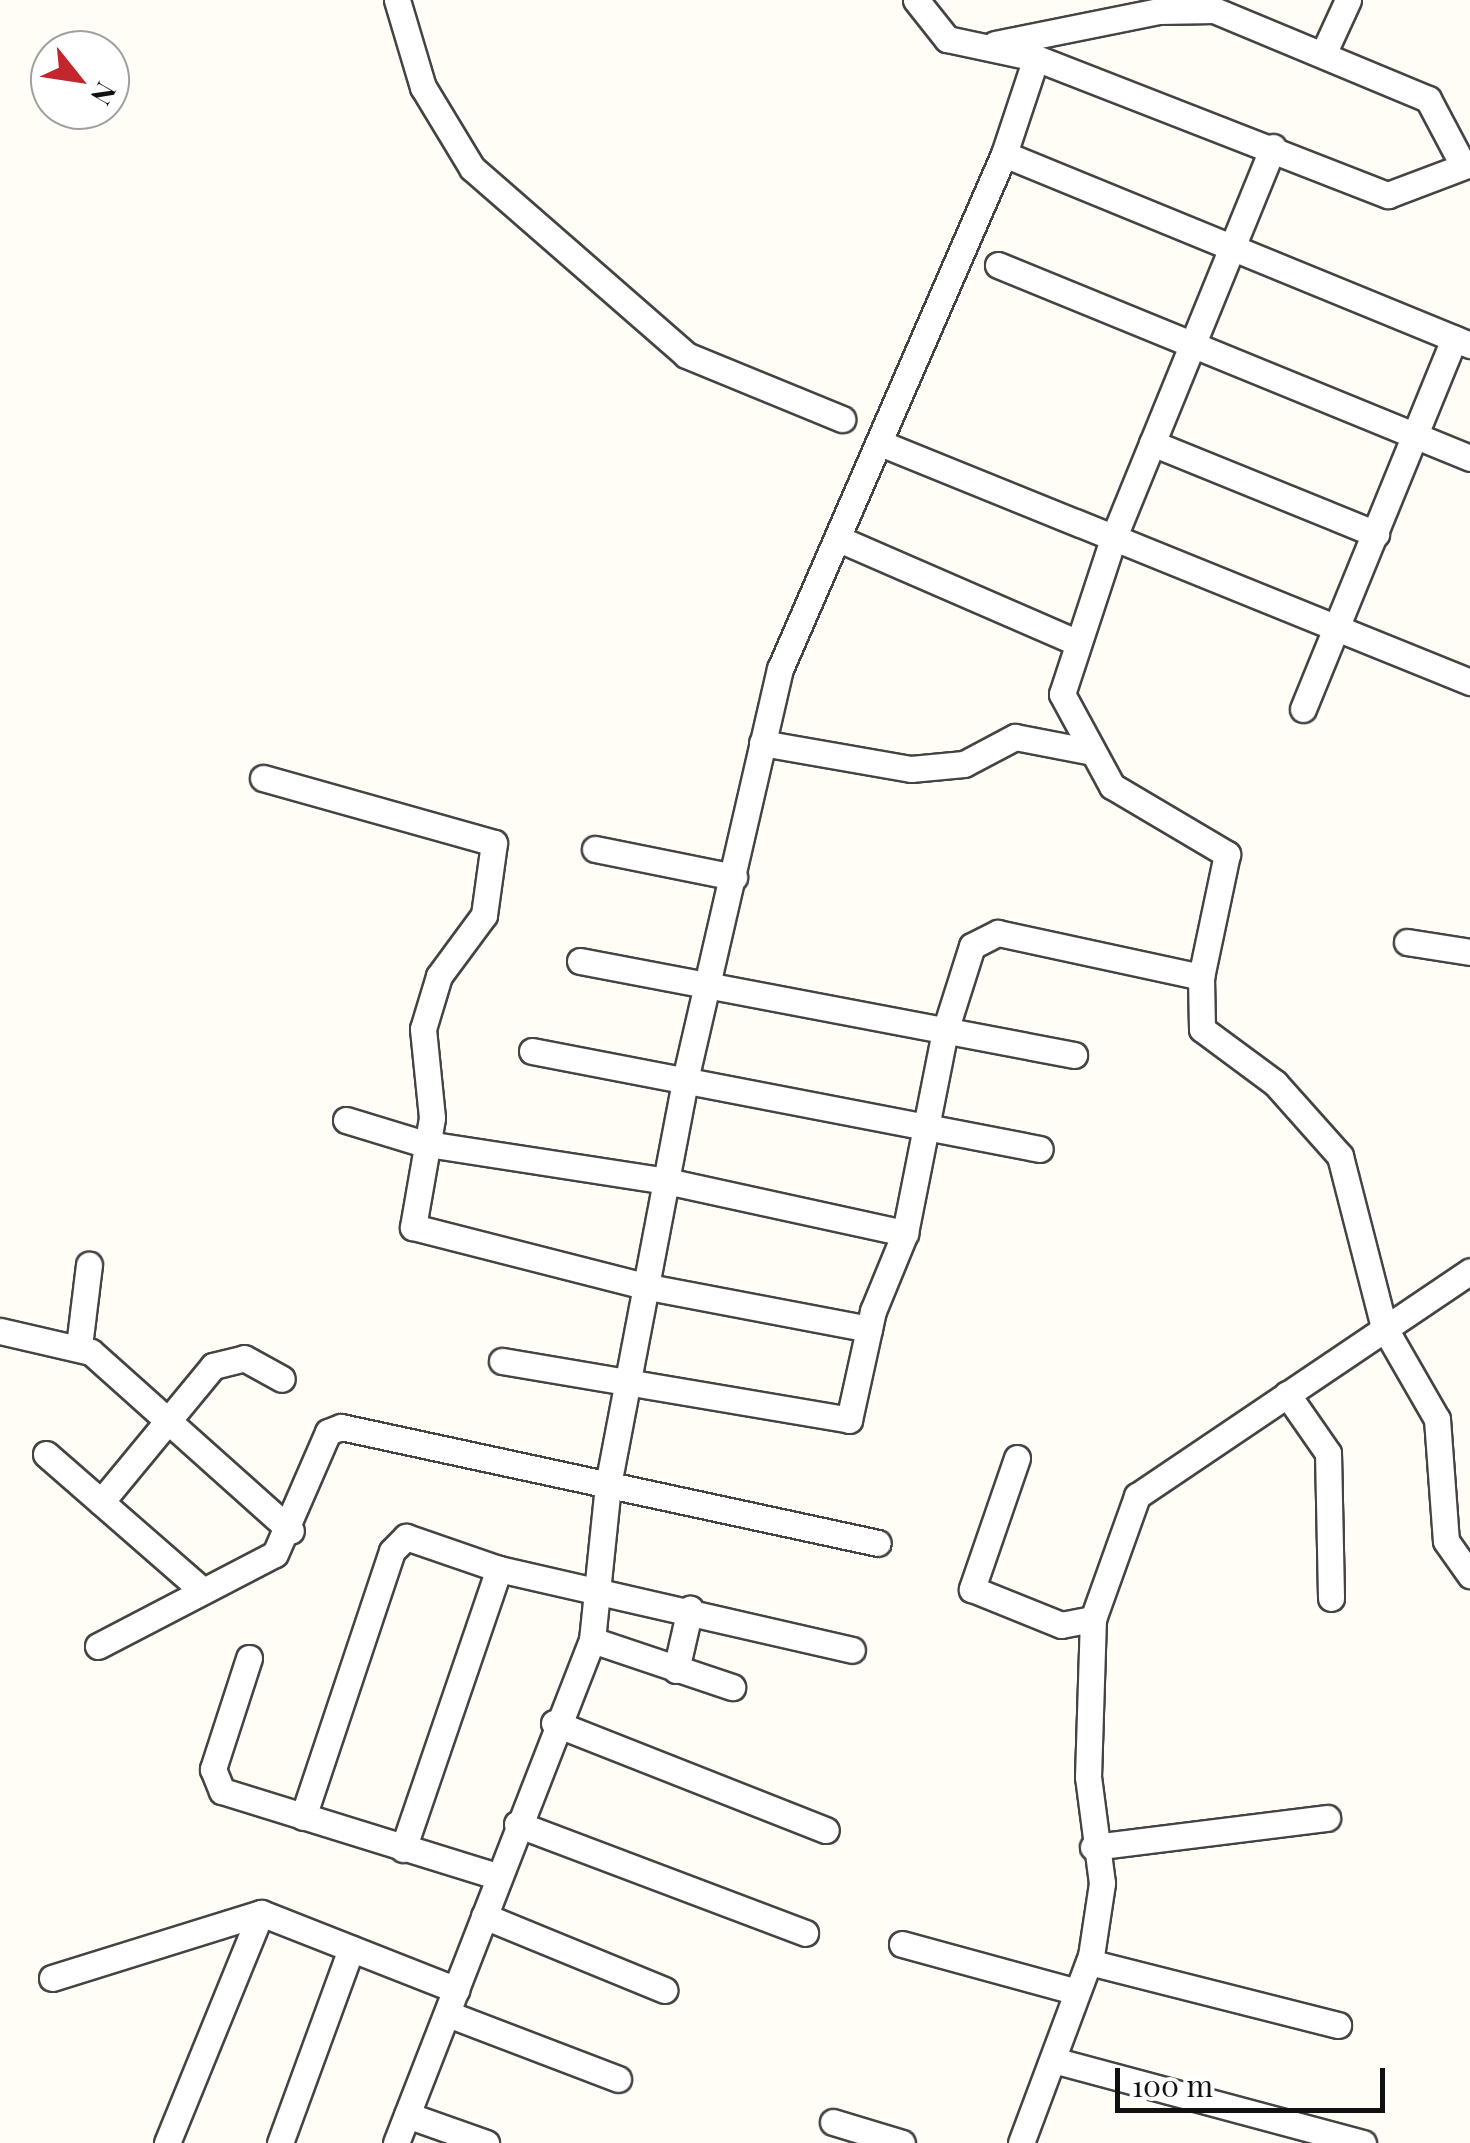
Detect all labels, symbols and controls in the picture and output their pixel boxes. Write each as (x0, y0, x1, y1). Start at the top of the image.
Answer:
north arrow (30, 30, 130, 130)
text: N (84, 76, 126, 112)
scale bar (1120, 2048, 1390, 2110)
text: 100 m (1132, 2065, 1213, 2105)

